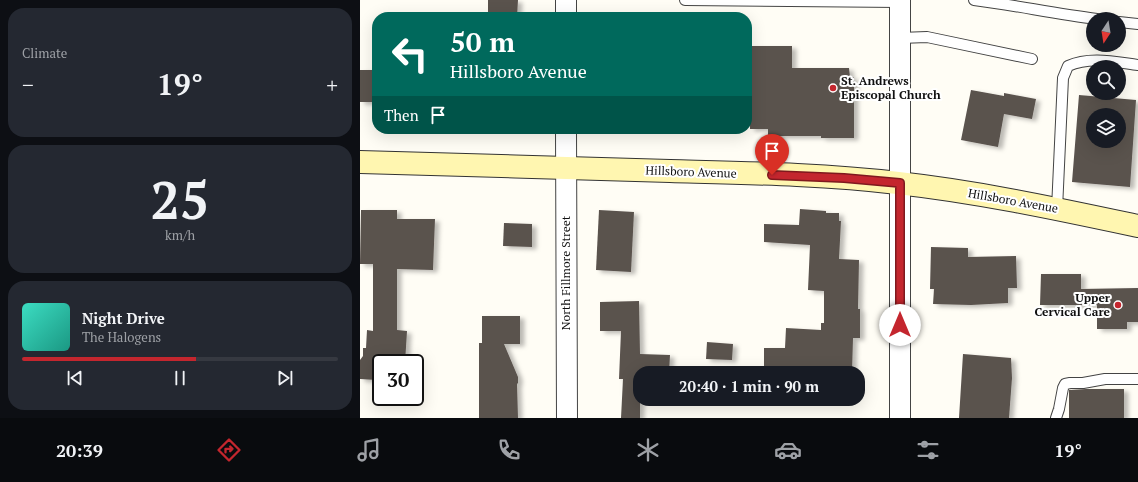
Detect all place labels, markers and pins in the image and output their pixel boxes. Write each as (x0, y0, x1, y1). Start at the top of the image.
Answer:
place label: St. Andrews Episcopal Church (841, 73, 941, 102)
marker: St. Andrews Episcopal Church (828, 83, 838, 93)
pin (755, 134, 789, 175)
place label: Upper Cervical Care (1034, 290, 1111, 319)
marker: Upper Cervical Care (1113, 300, 1123, 310)

